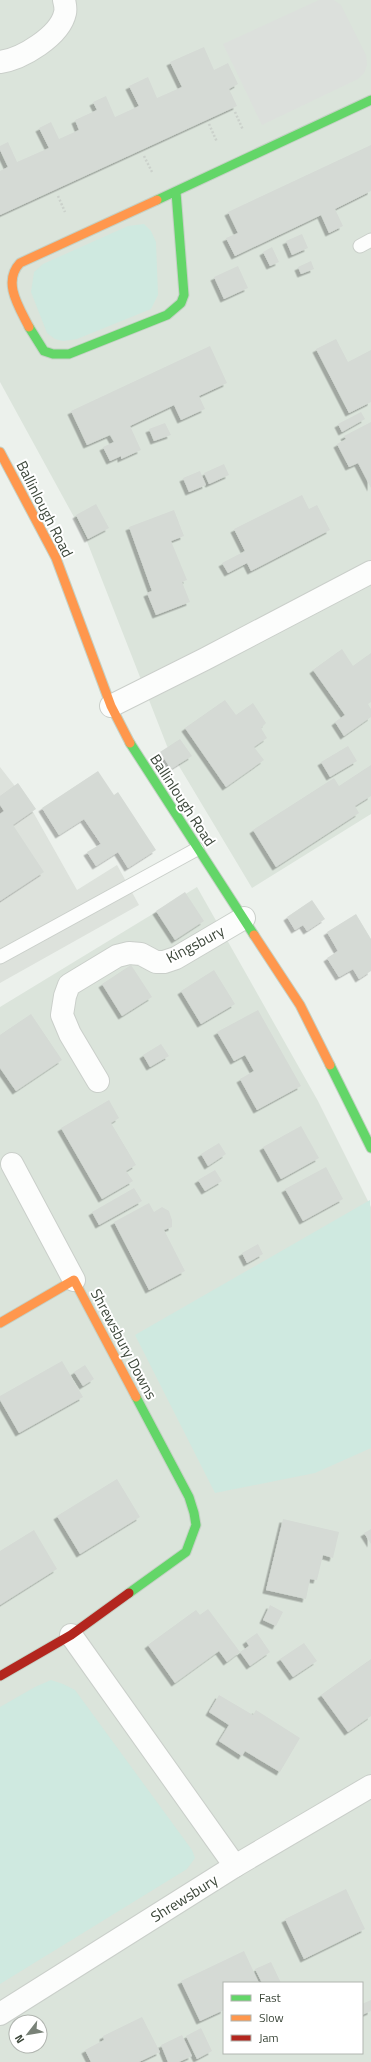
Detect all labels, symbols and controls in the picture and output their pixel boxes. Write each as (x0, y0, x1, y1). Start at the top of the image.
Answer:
street label: Ballinlough Road (11, 457, 79, 561)
street label: Ballinlough Road (145, 749, 221, 851)
street label: Kingsbury (162, 919, 228, 969)
street label: Shrewsbury Downs (85, 1284, 163, 1404)
street label: Shrewsbury (146, 1868, 222, 1928)
legend (223, 1982, 363, 2054)
text: Fast (259, 1988, 282, 2007)
text: Slow (259, 2008, 284, 2027)
north arrow (8, 2014, 48, 2054)
text: Jam (259, 2028, 279, 2047)
text: N (11, 2032, 28, 2047)

